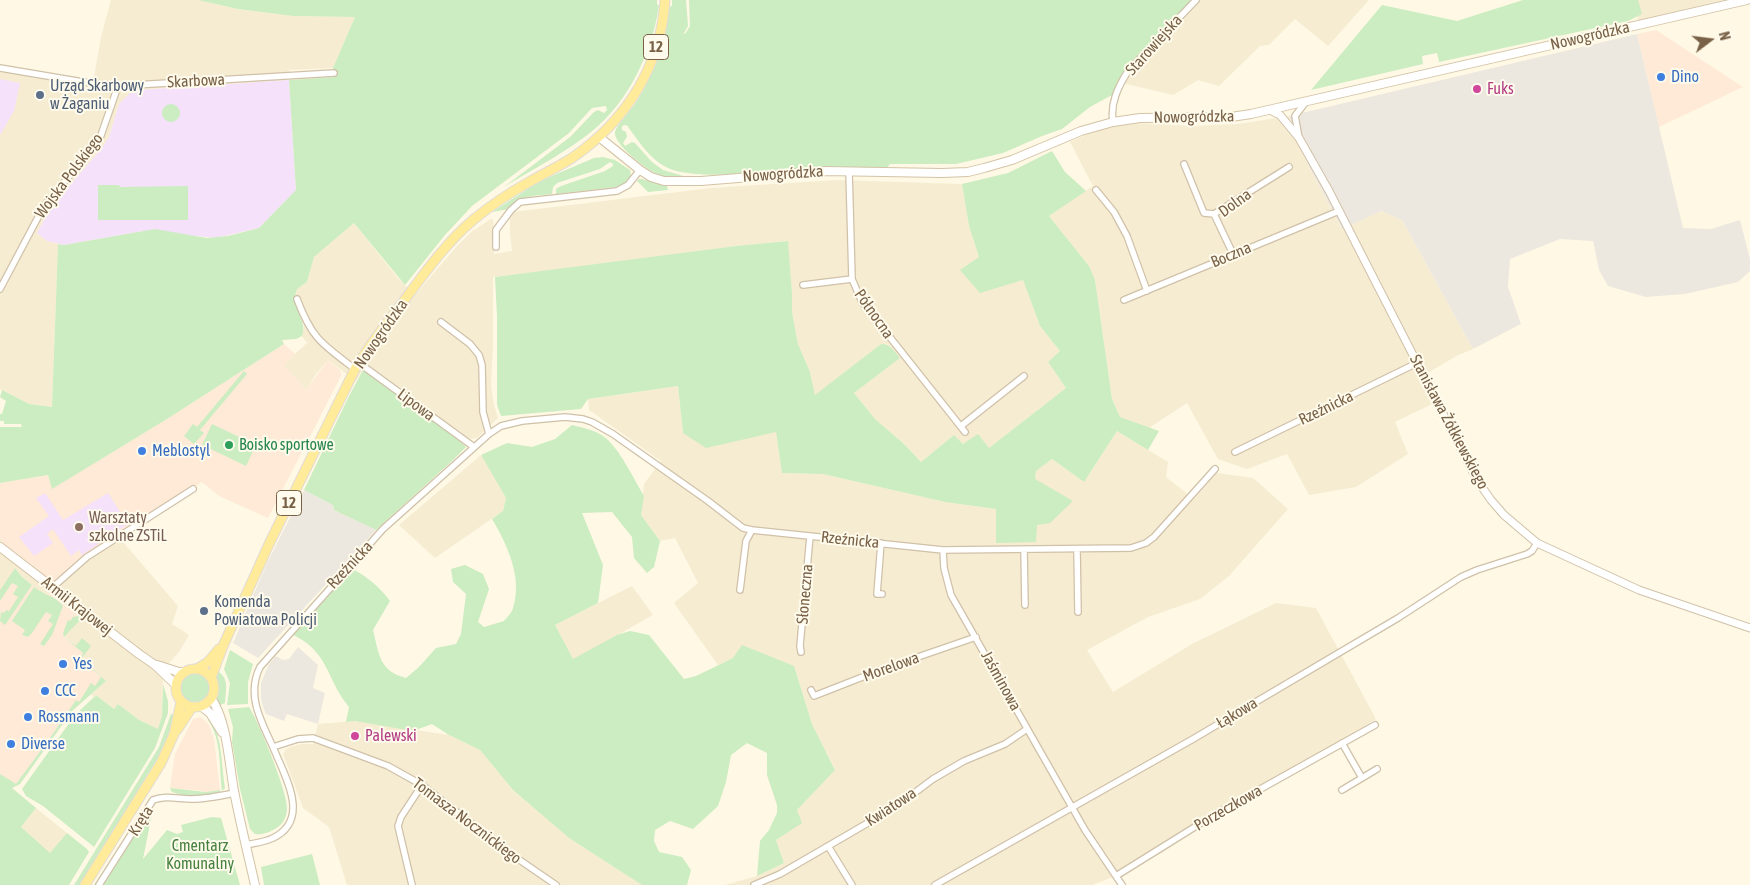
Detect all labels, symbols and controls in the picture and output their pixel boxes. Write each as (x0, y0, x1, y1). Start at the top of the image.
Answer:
street label: Starowiejska (1122, 11, 1186, 79)
north arrow (1685, 15, 1735, 65)
street label: Nowogródzka (1549, 18, 1631, 54)
text: N (1716, 30, 1733, 42)
road number: 12 (644, 34, 668, 60)
place label: Dino (1671, 67, 1699, 87)
street label: Skarbowa (167, 70, 225, 92)
marker: Dino (1655, 71, 1667, 83)
place label: Urząd Skarbowy w Żaganiu (50, 76, 144, 114)
place label: Fuks (1487, 79, 1514, 99)
marker: Fuks (1471, 83, 1483, 95)
marker: Urząd Skarbowy w Żaganiu (34, 89, 46, 101)
street label: Nowogródzka (1154, 107, 1234, 127)
street label: Wojska Polskiego (31, 130, 107, 222)
street label: Nowogródzka (742, 162, 824, 186)
street label: Dolna (1215, 185, 1255, 221)
street label: Boczna (1208, 238, 1254, 272)
street label: Północna (850, 286, 898, 342)
street label: Nowogródzka (350, 295, 412, 373)
street label: Stanisława Żółkiewskiego (1405, 351, 1493, 493)
street label: Lipowa (394, 385, 438, 425)
street label: Rzeźnicka (1296, 387, 1356, 429)
place label: Boisko sportowe (239, 435, 334, 455)
marker: Boisko sportowe (223, 439, 235, 451)
place label: Meblostyl (152, 441, 210, 461)
marker: Meblostyl (136, 445, 148, 457)
road number: 12 (276, 490, 302, 516)
place label: Warsztaty szkolne ZSTiL (89, 508, 167, 546)
marker: Warsztaty szkolne ZSTiL (73, 521, 85, 533)
street label: Rzeźnicka (820, 527, 880, 553)
street label: Rzeźnicka (323, 537, 377, 593)
street label: Słoneczna (793, 563, 817, 625)
street label: Armii Krajowej (38, 572, 116, 640)
place label: Komenda Powiatowa Policji (214, 592, 317, 630)
marker: Komenda Powiatowa Policji (198, 605, 210, 617)
street label: Morelowa (860, 648, 922, 686)
street label: Jaśminowa (977, 648, 1025, 714)
place label: Yes (73, 654, 92, 674)
marker: Yes (57, 658, 69, 670)
place label: CCC (55, 681, 76, 701)
marker: CCC (39, 685, 51, 697)
street label: Łąkowa (1213, 693, 1261, 733)
place label: Rossmann (38, 707, 99, 727)
marker: Rossmann (22, 711, 34, 723)
place label: Palewski (365, 726, 417, 746)
marker: Palewski (349, 730, 361, 742)
place label: Diverse (21, 734, 65, 754)
marker: Diverse (5, 738, 17, 750)
street label: Tomasza Nocznickiego (409, 774, 525, 868)
street label: Porzeczkowa (1191, 781, 1265, 835)
street label: Kwiatowa (862, 784, 920, 830)
street label: Kręta (124, 802, 158, 840)
park label: Cmentarz Komunalny (166, 836, 234, 874)

